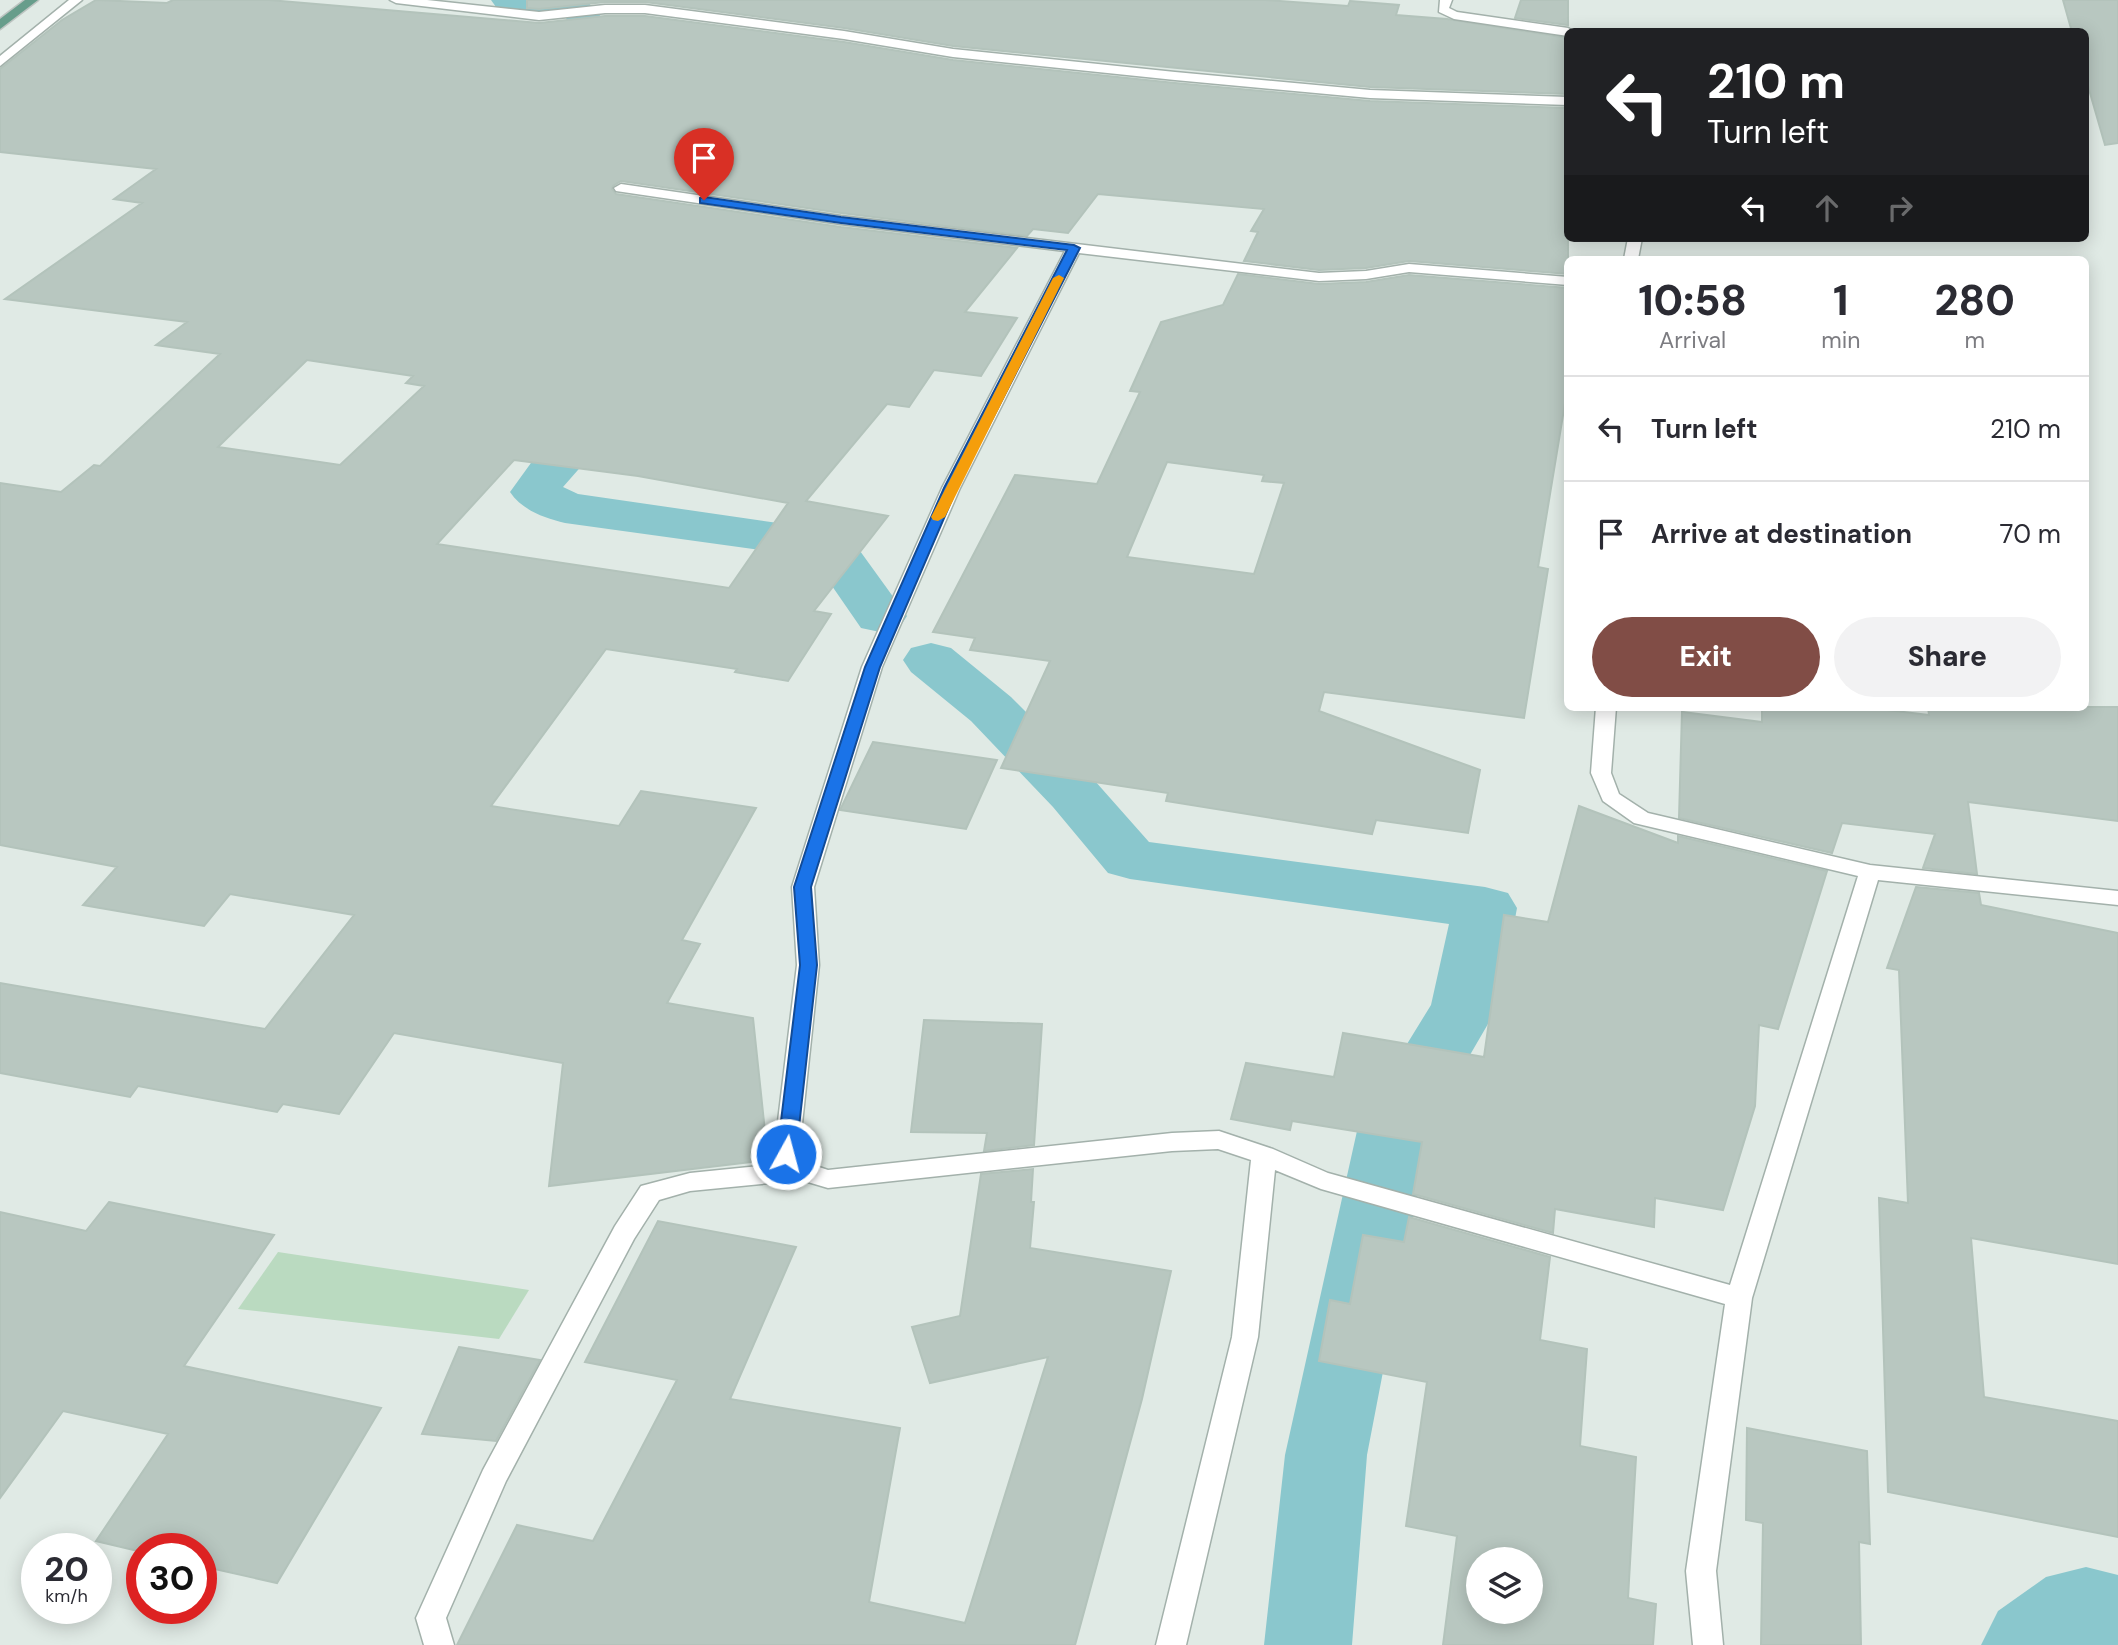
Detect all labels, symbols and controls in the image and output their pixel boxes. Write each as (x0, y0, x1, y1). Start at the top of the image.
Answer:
text: 210 m (1707, 49, 1845, 113)
icon: left (1592, 56, 1683, 147)
text: Turn left (1707, 111, 1829, 153)
pin (674, 128, 734, 200)
icon: arrive (685, 139, 723, 177)
icon: left (1735, 189, 1773, 227)
icon: ahead (1808, 189, 1846, 227)
icon: right (1881, 189, 1919, 227)
text: 10:58 (1638, 273, 1747, 328)
text: 1 (1833, 273, 1849, 328)
text: 280 (1935, 273, 2015, 328)
text: Arrival (1659, 325, 1726, 355)
text: min (1821, 325, 1860, 355)
text: m (1964, 325, 1985, 355)
icon: left (1592, 410, 1630, 448)
text: Turn left (1651, 412, 1758, 446)
text: 210 m (1990, 412, 2061, 446)
icon: arrive (1592, 515, 1630, 553)
text: Arrive at destination (1651, 517, 1912, 551)
text: 70 m (2000, 517, 2061, 551)
button: Exit (1592, 617, 1820, 697)
button: Share (1834, 617, 2061, 697)
position arrow (749, 1117, 823, 1191)
speed limit sign: 30 (126, 1533, 217, 1624)
text: 20 (44, 1546, 89, 1592)
map controls (1466, 1547, 1543, 1624)
button: layers (1466, 1547, 1543, 1624)
text: km/h (45, 1584, 88, 1608)

